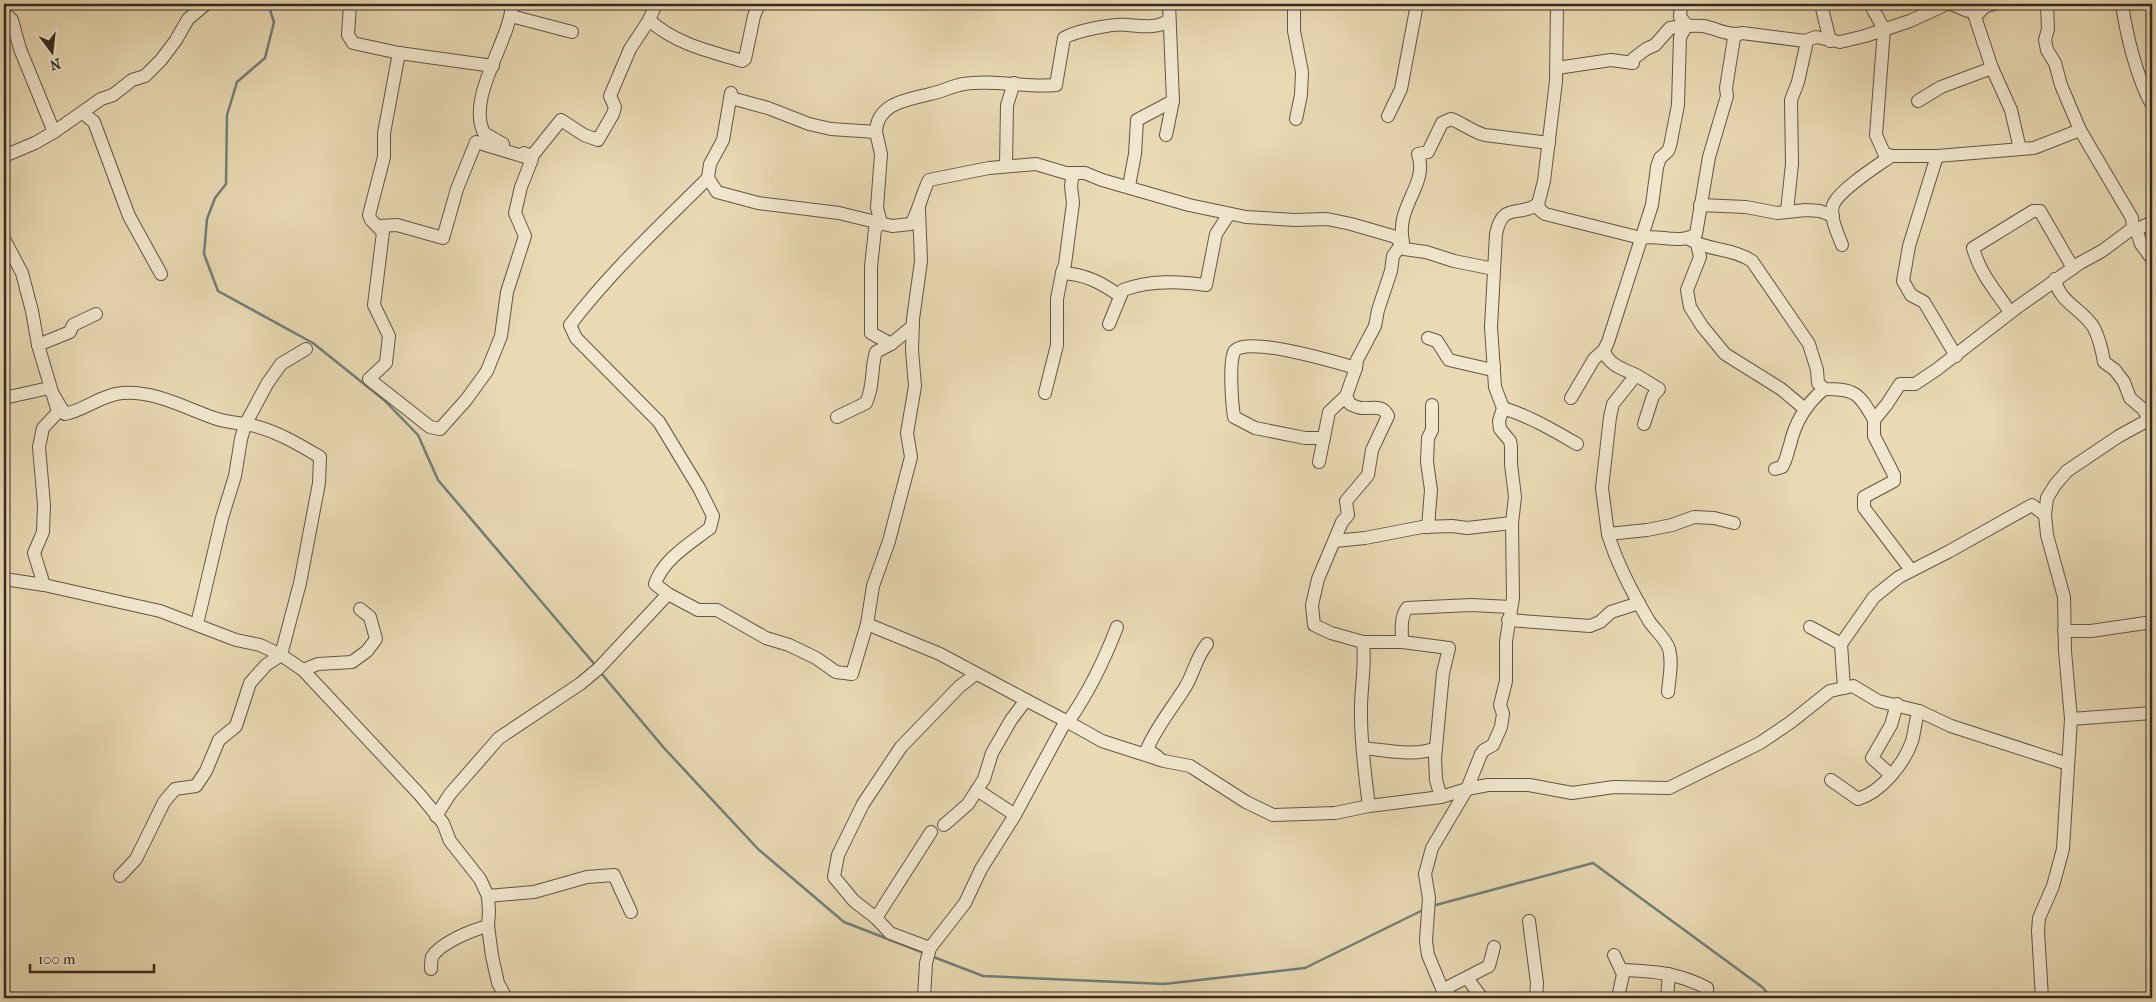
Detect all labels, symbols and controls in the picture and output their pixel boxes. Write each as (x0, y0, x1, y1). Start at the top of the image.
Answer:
north arrow (28, 28, 78, 78)
text: N (48, 54, 63, 74)
scale bar (30, 942, 154, 974)
text: 100 m (38, 950, 76, 968)

